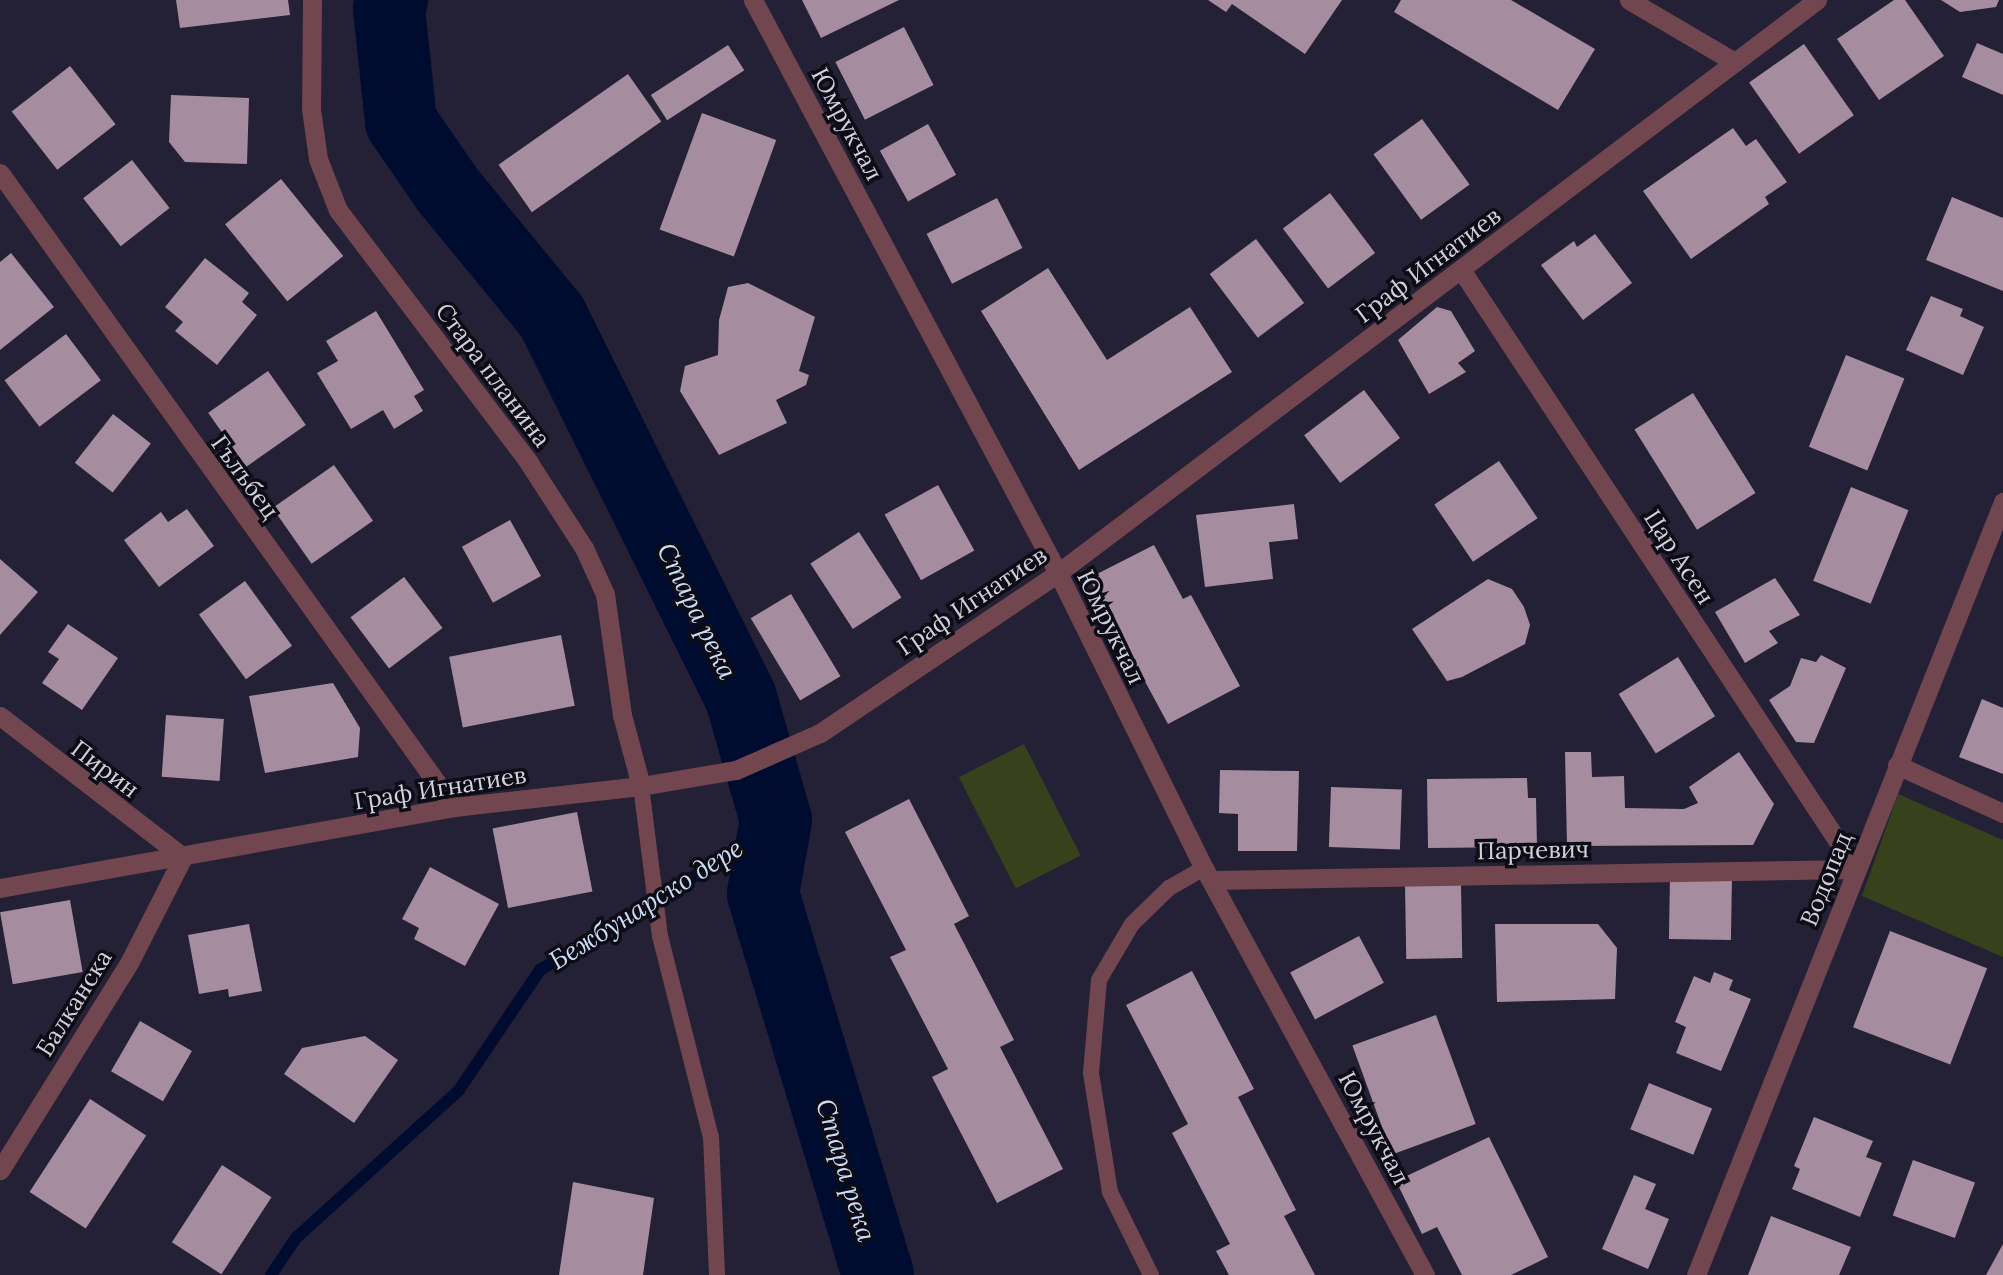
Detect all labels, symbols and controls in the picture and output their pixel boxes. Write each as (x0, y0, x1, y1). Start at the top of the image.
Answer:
street label: Юмрукчал (805, 63, 889, 185)
street label: Граф Игнатиев (1350, 201, 1506, 329)
street label: Стара планина (430, 297, 556, 453)
street label: Гълъбец (205, 430, 285, 524)
street label: Цар Асен (1638, 504, 1720, 610)
water label: Стара река (651, 538, 743, 684)
street label: Граф Игнатиев (892, 540, 1052, 662)
street label: Юмрукчал (1071, 565, 1151, 689)
street label: Пирин (65, 734, 145, 804)
street label: Граф Игнатиев (352, 760, 528, 816)
street label: Водопад (1794, 828, 1858, 930)
water label: Бежбунарско дере (544, 832, 748, 976)
street label: Парчевич (1477, 835, 1589, 865)
street label: Балканска (30, 945, 118, 1061)
street label: Юмрукчал (1332, 1067, 1416, 1189)
water label: Стара река (810, 1095, 882, 1245)

